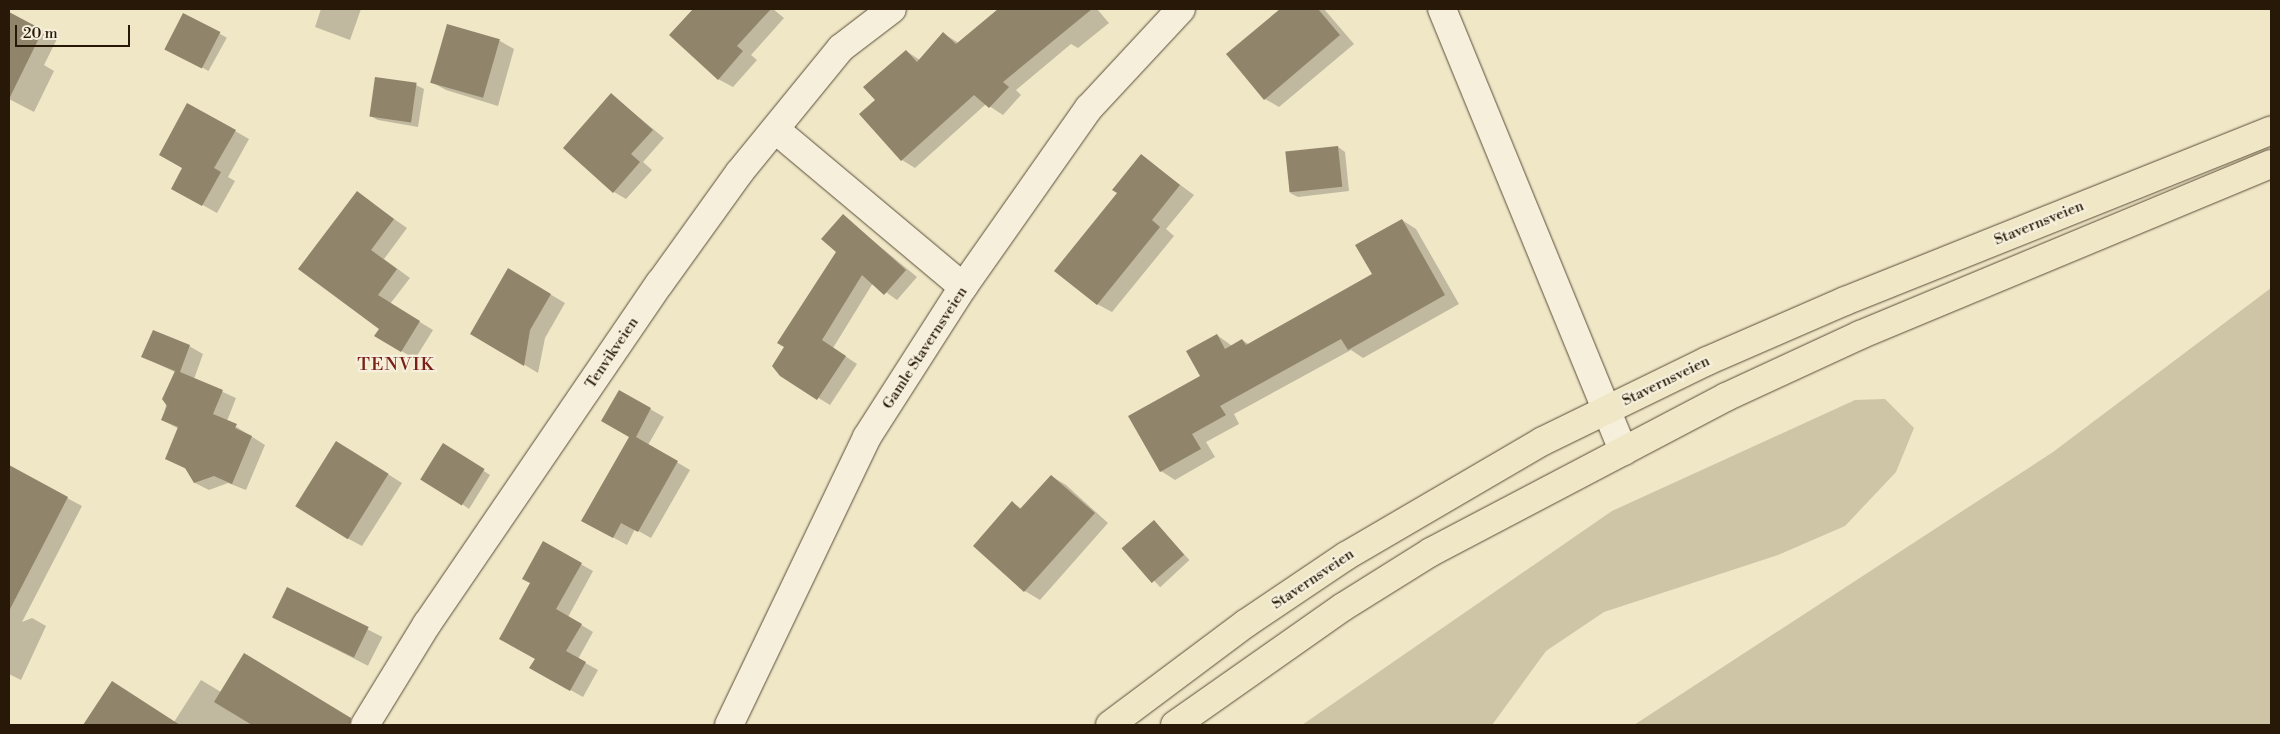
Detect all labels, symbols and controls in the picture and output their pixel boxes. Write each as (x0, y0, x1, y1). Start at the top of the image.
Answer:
scale bar (18, 15, 132, 47)
text: 20 m (23, 24, 58, 43)
street label: Stavernsveien (1991, 197, 2087, 249)
street label: Gamle Stavernsveien (879, 284, 971, 412)
street label: Tenvikveien (582, 314, 642, 392)
street label: Stavernsveien (1619, 352, 1713, 410)
district label: TENVIK (357, 354, 435, 376)
street label: Stavernsveien (1268, 545, 1358, 613)

